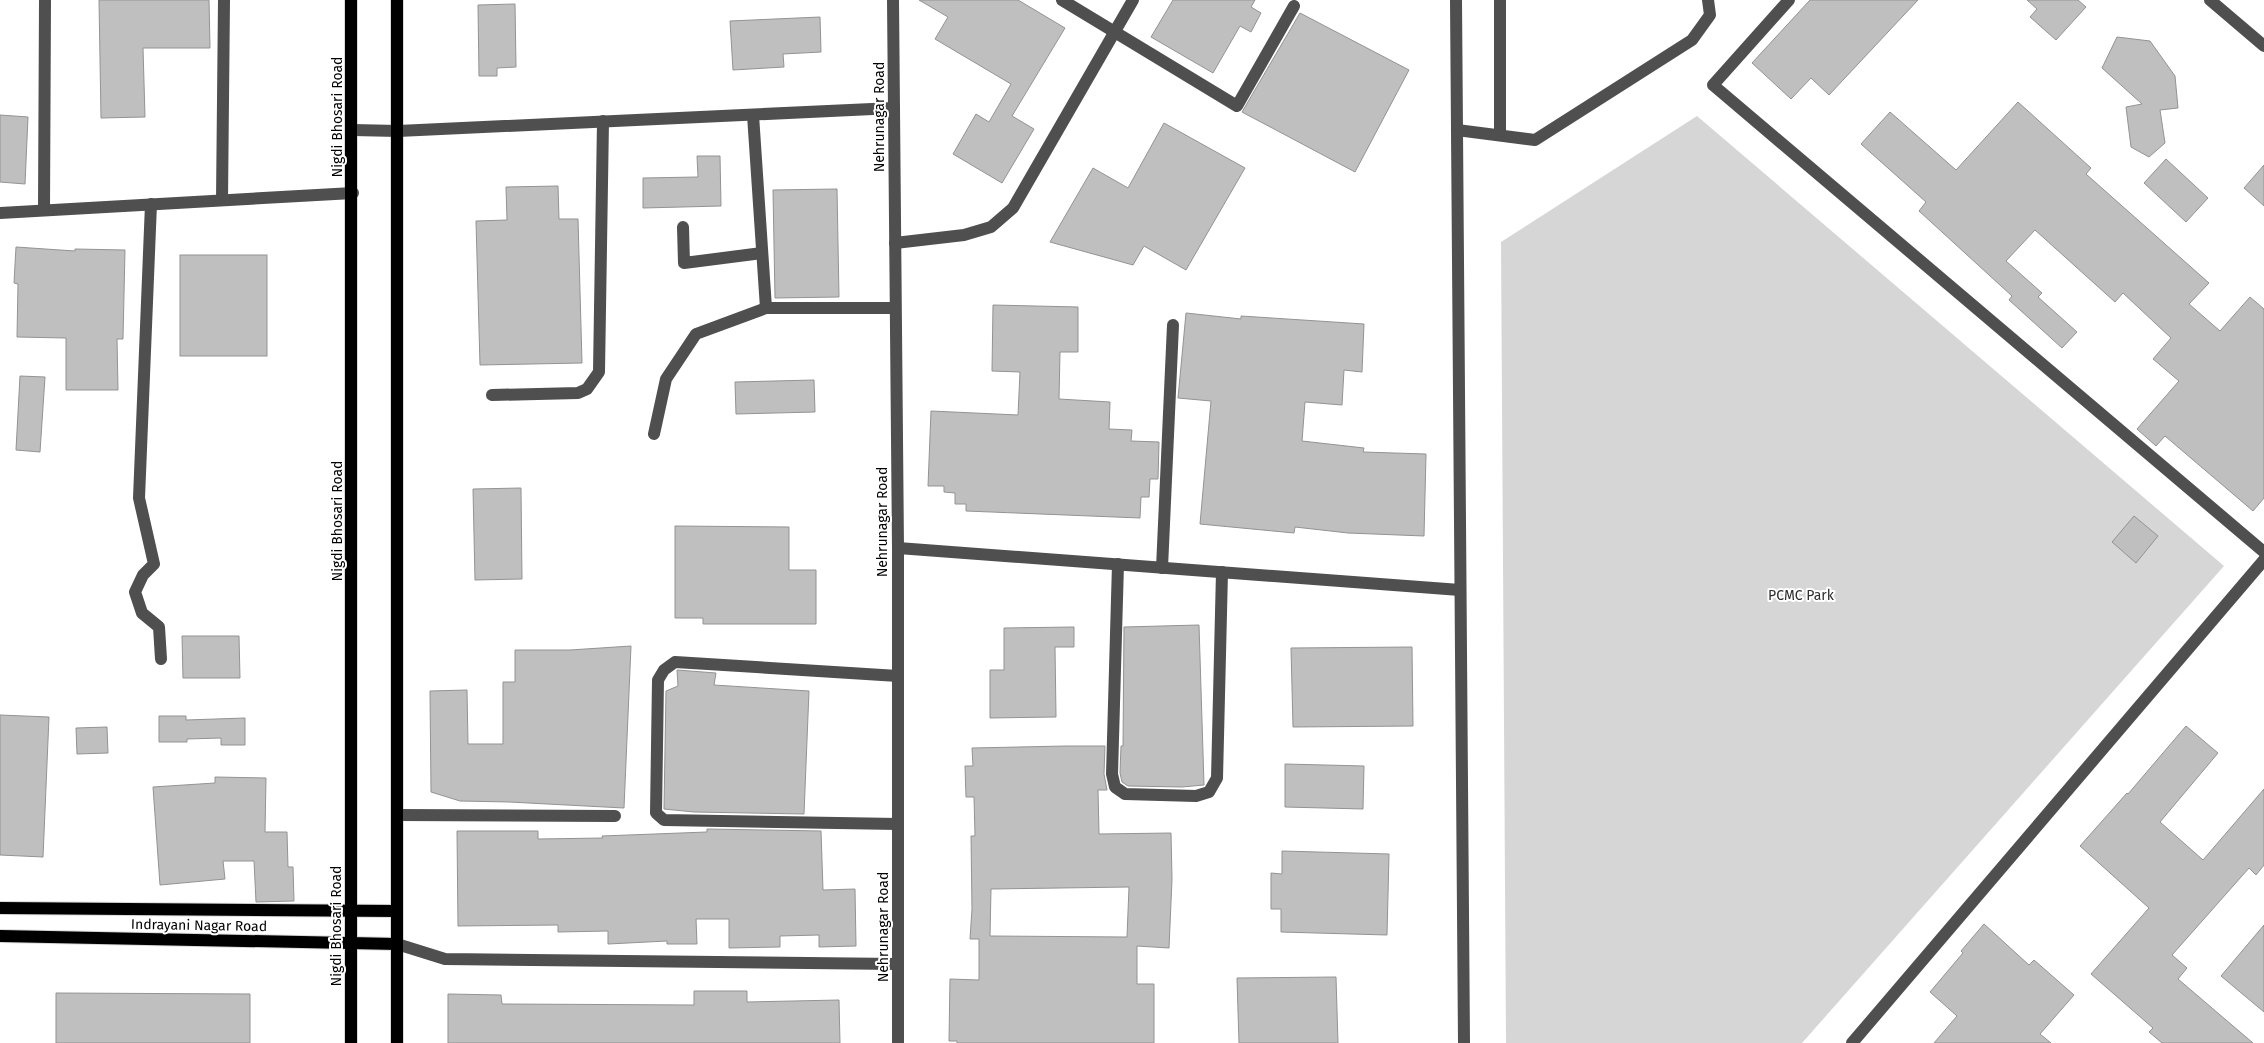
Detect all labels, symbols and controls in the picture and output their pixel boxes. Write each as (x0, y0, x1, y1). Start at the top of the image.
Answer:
street label: Nigdi Bhosari Road (329, 57, 346, 177)
street label: Nehrunagar Road (871, 62, 888, 172)
street label: Nigdi Bhosari Road (329, 461, 346, 581)
street label: Nehrunagar Road (874, 467, 891, 577)
park label: PCMC Park (1768, 587, 1835, 604)
street label: Nigdi Bhosari Road (328, 866, 345, 986)
street label: Nehrunagar Road (875, 872, 892, 982)
street label: Indrayani Nagar Road (131, 916, 267, 935)

